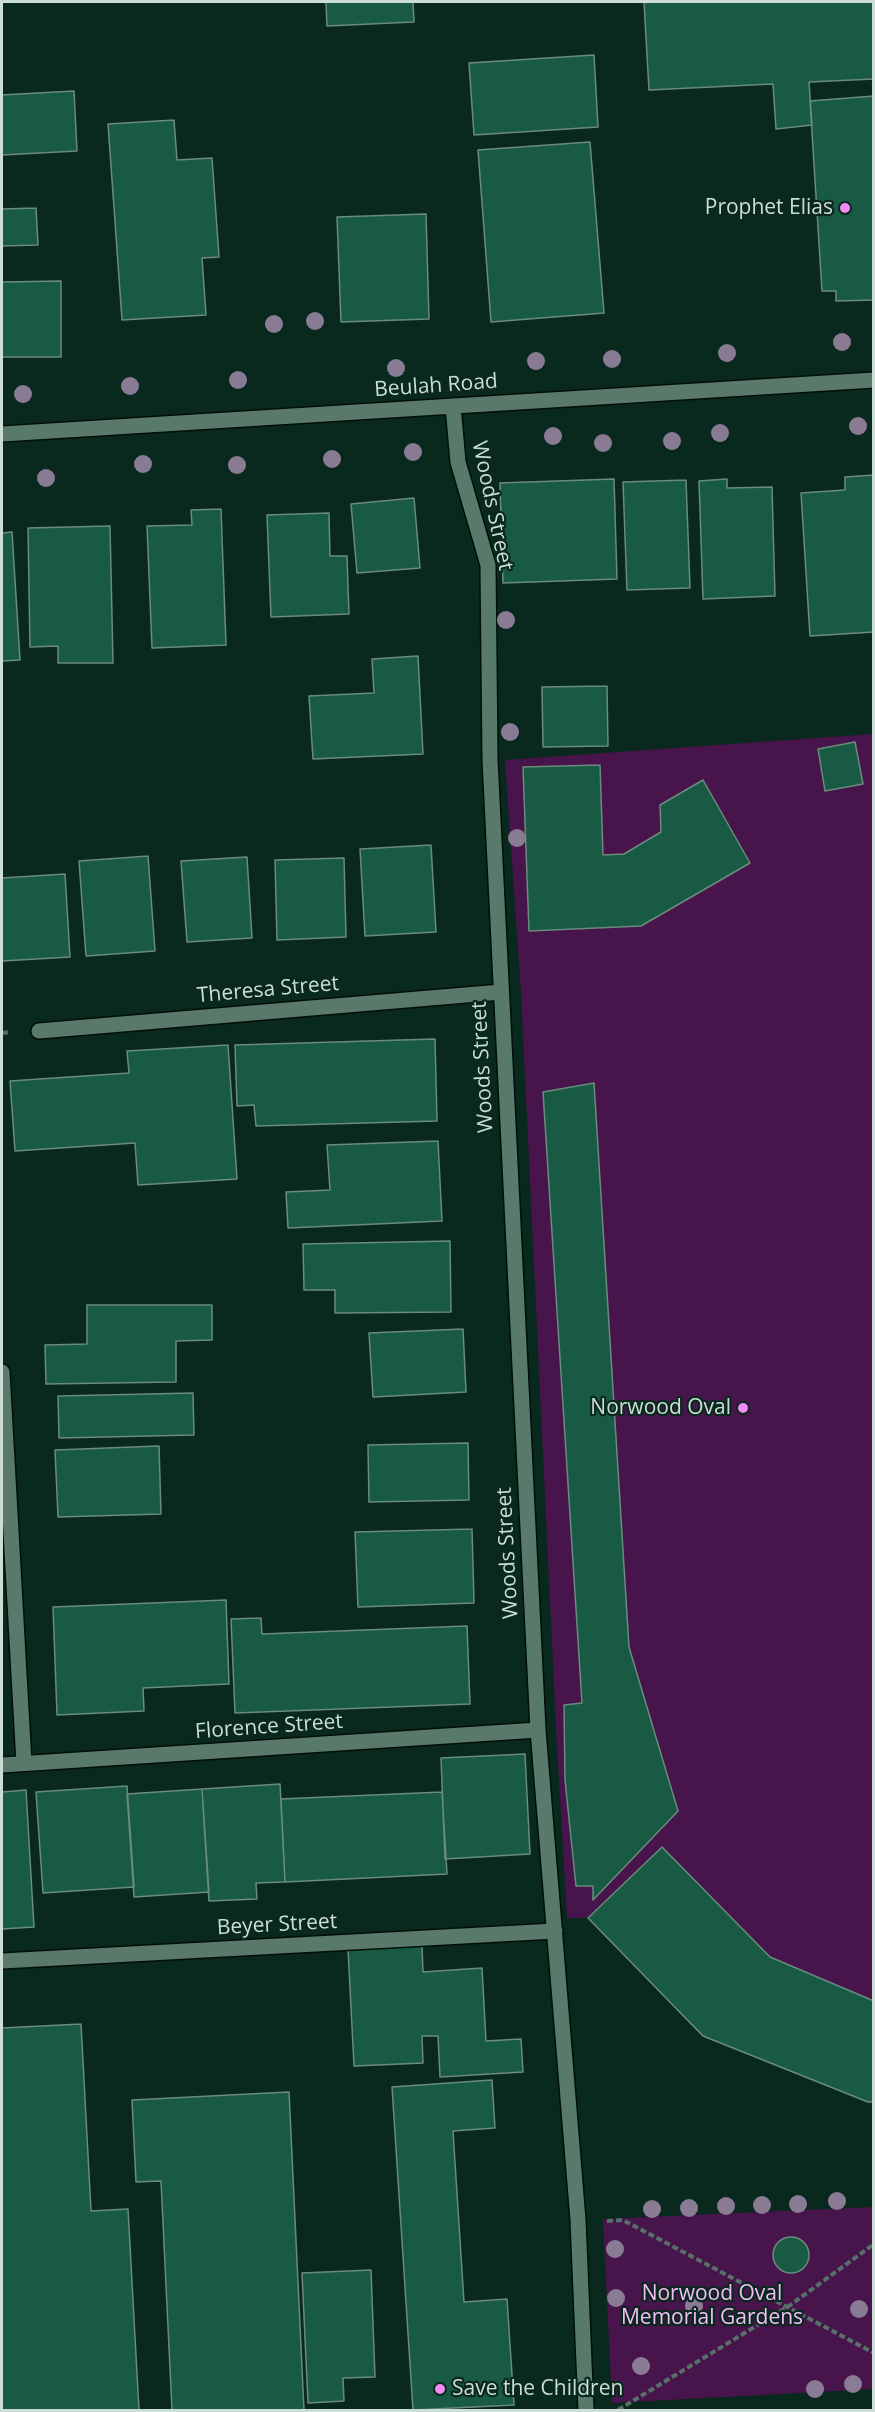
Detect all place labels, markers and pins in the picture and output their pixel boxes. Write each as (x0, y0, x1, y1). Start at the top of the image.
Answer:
place label: Prophet Elias (705, 195, 833, 221)
marker: Prophet Elias (838, 201, 852, 215)
place label: Norwood Oval (590, 1395, 731, 1421)
marker: Norwood Oval (736, 1401, 750, 1415)
place label: Save the Children (452, 2376, 623, 2402)
marker: Save the Children (433, 2382, 447, 2396)

